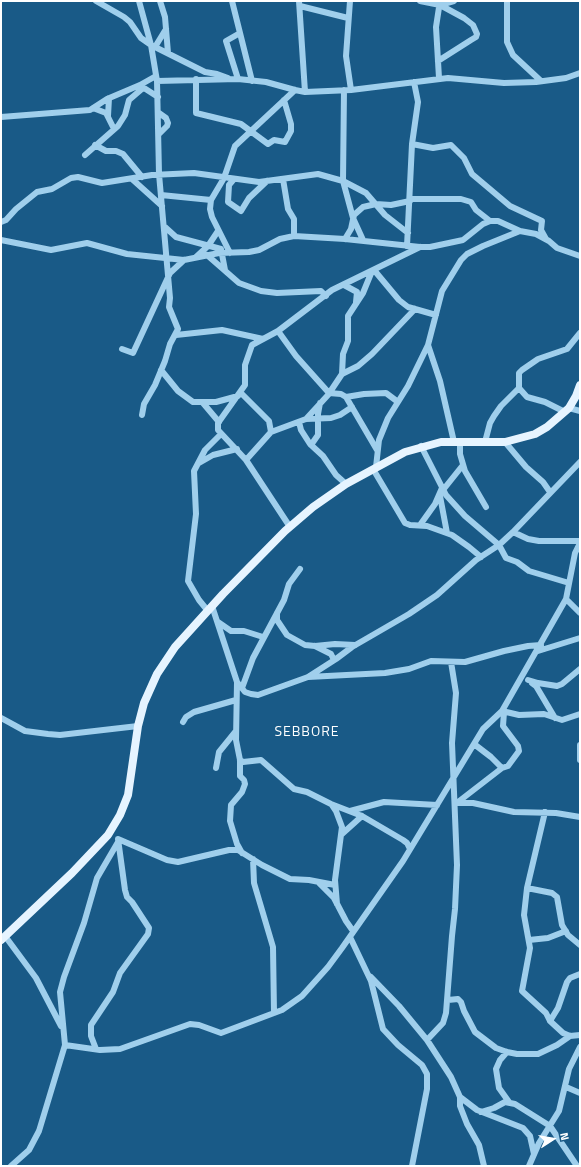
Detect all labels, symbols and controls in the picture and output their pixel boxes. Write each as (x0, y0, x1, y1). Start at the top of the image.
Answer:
district label: SEBBORE (274, 725, 340, 741)
north arrow (533, 1119, 573, 1159)
text: N (556, 1131, 573, 1142)

